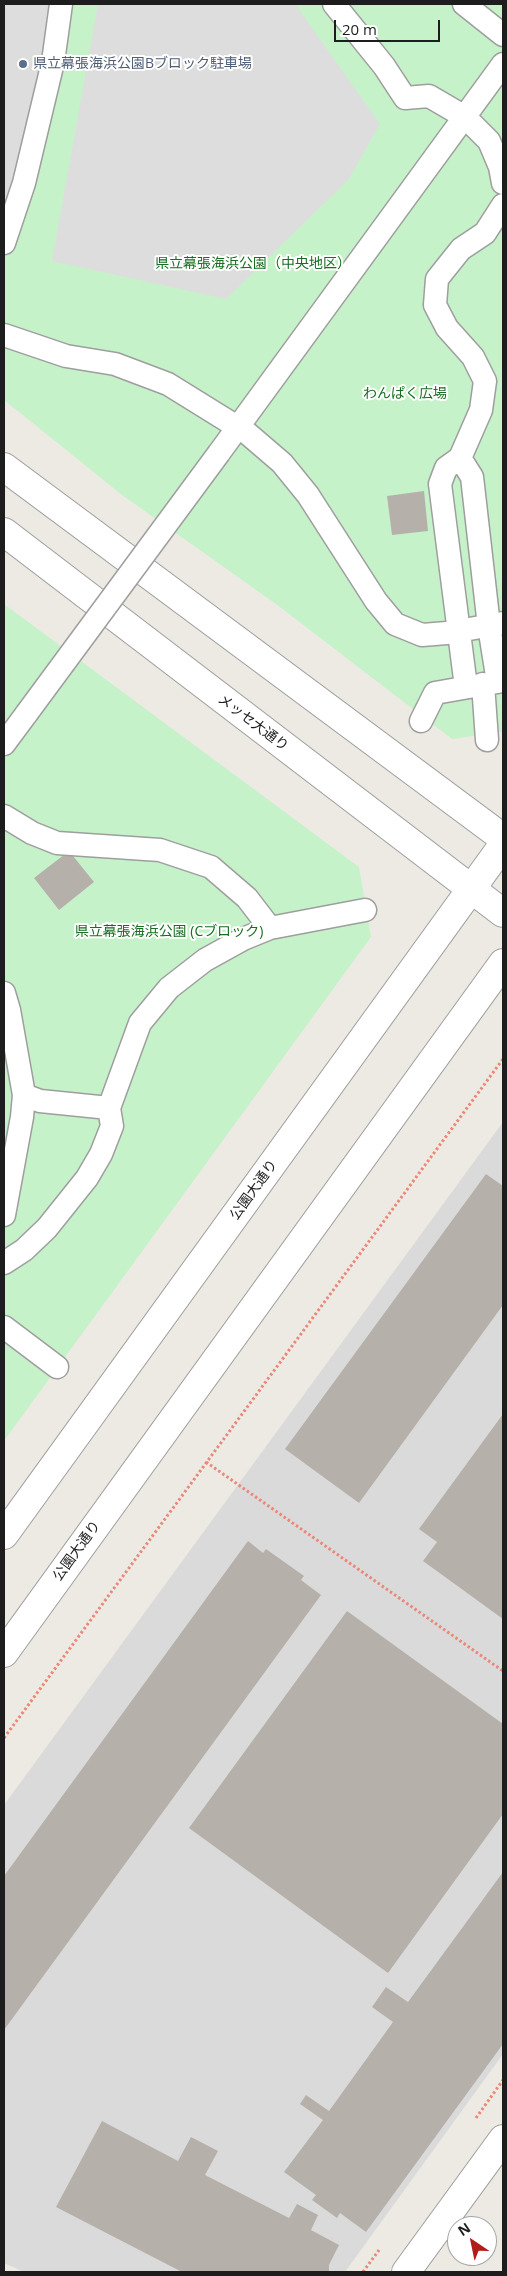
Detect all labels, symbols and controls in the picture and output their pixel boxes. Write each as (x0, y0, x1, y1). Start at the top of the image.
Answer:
scale bar (337, 10, 443, 42)
text: 20 m (342, 19, 377, 39)
place label: 県立幕張海浜公園Bブロック駐車場 (33, 56, 252, 72)
marker: 県立幕張海浜公園Bブロック駐車場 (17, 58, 29, 70)
park label: 県立幕張海浜公園（中央地区） (155, 256, 351, 272)
park label: わんぱく広場 (363, 386, 447, 402)
street label: メッセ大通り (214, 691, 292, 755)
park label: 県立幕張海浜公園 (Cブロック) (75, 924, 263, 940)
street label: 公園大通り (227, 1157, 281, 1223)
street label: 公園大通り (50, 1518, 104, 1584)
north arrow (447, 2216, 497, 2266)
text: N (454, 2218, 474, 2240)

